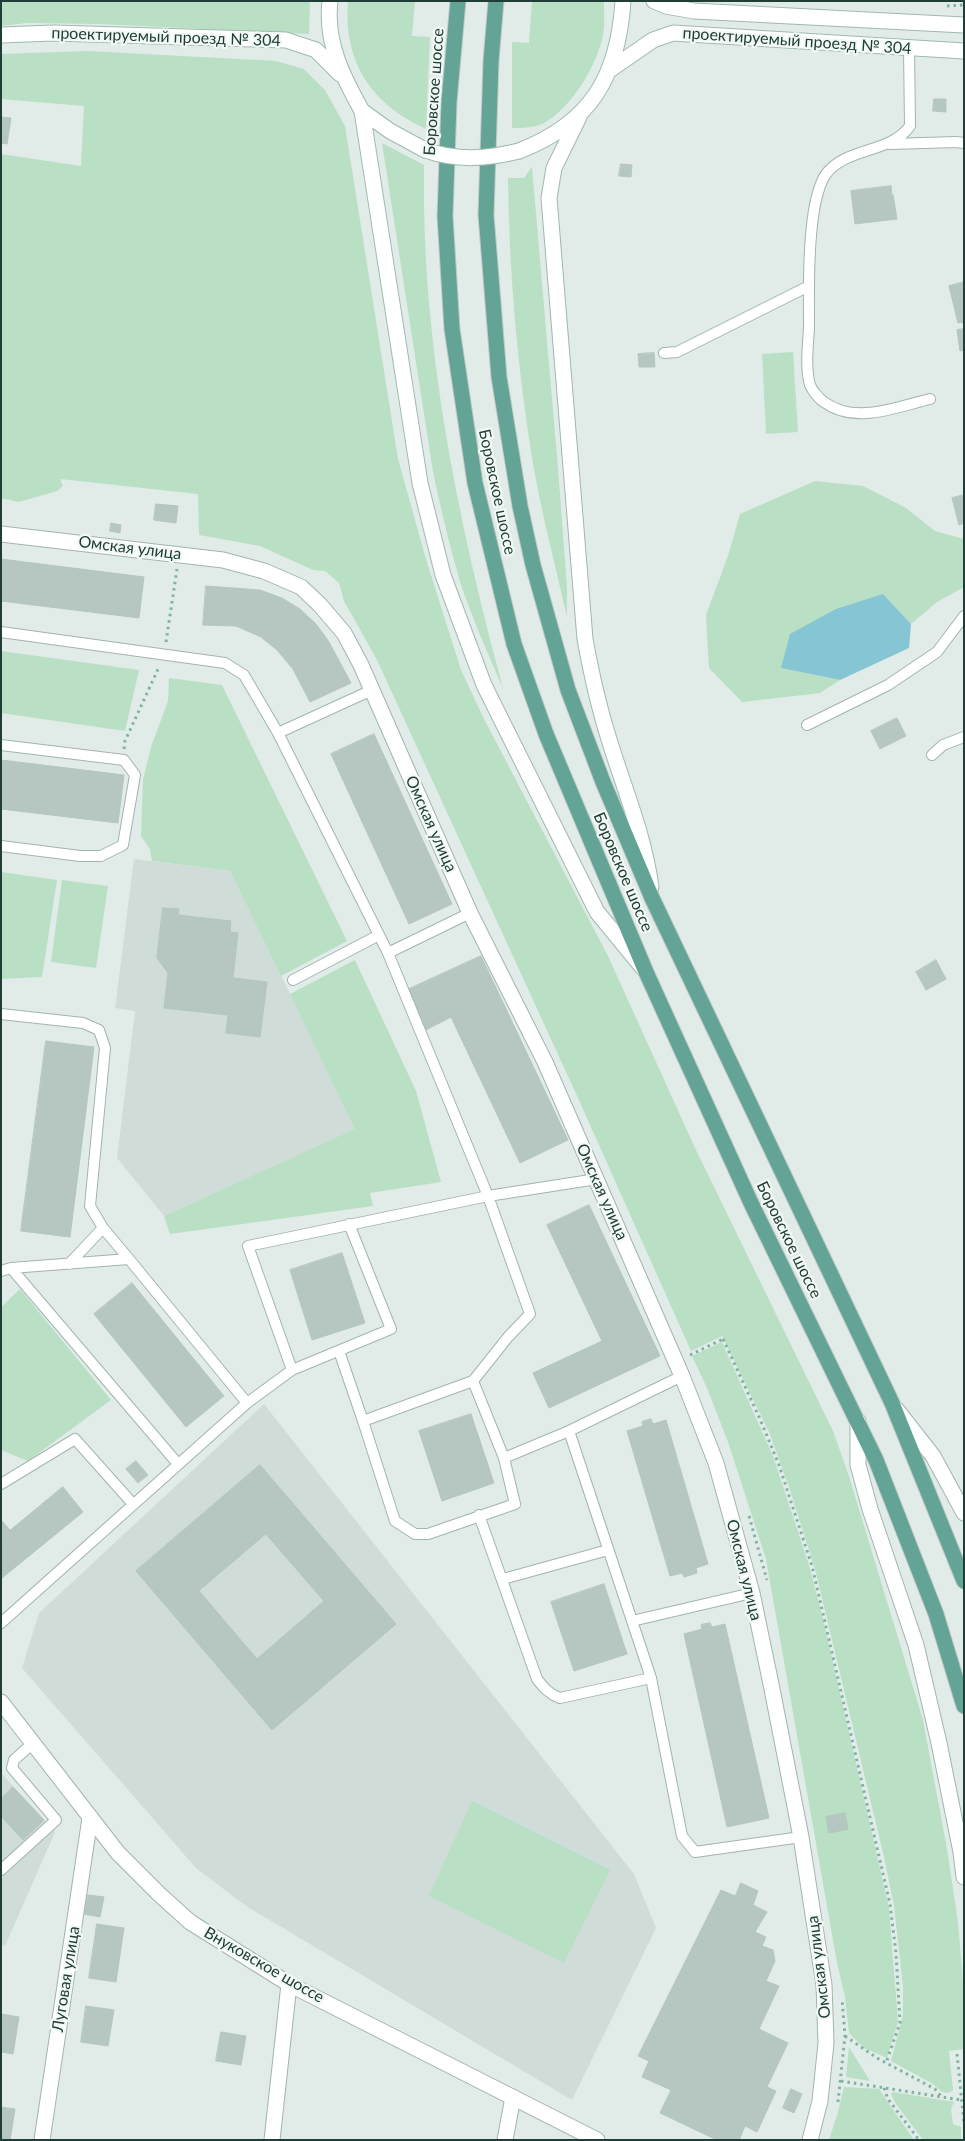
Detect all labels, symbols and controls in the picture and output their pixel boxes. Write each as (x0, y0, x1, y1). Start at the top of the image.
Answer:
street label: проектируемый проезд № 304 (51, 23, 281, 51)
street label: проектируемый проезд № 304 (682, 23, 912, 59)
street label: Боровское шоссе (420, 28, 448, 156)
street label: Боровское шоссе (474, 427, 520, 557)
street label: Омская улица (77, 532, 183, 564)
street label: Омская улица (401, 773, 461, 875)
street label: Боровское шоссе (589, 809, 657, 935)
street label: Омская улица (572, 1141, 632, 1243)
street label: Боровское шоссе (752, 1178, 826, 1302)
street label: Омская улица (722, 1517, 766, 1623)
street label: Омская улица (803, 1914, 835, 2020)
street label: Внуковское шоссе (201, 1923, 327, 2007)
street label: Луговая улица (48, 1925, 84, 2033)

